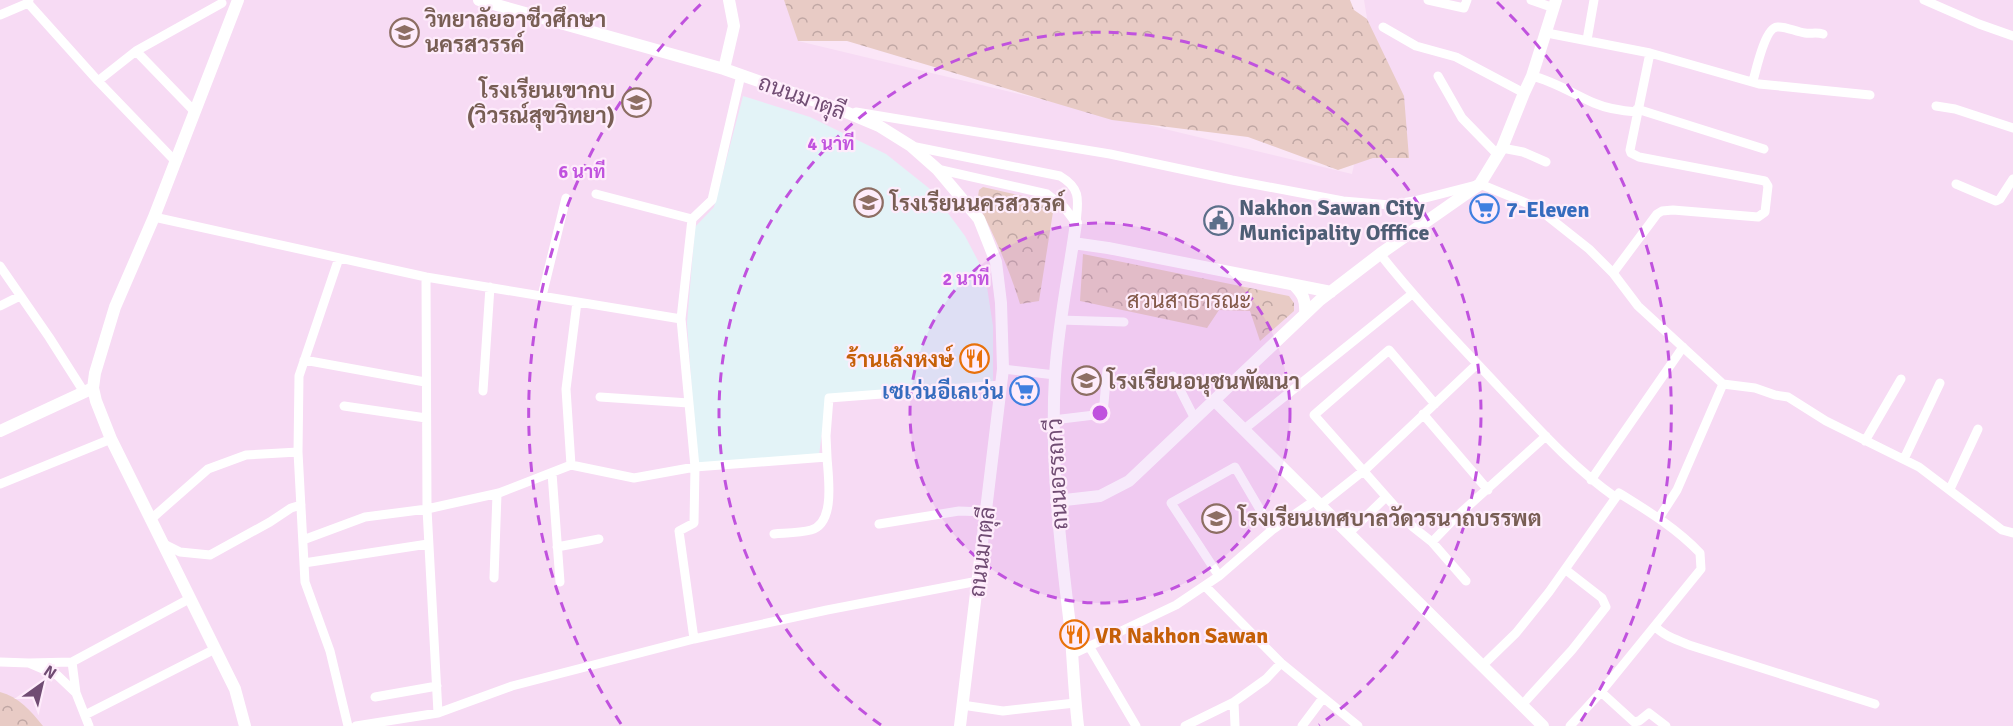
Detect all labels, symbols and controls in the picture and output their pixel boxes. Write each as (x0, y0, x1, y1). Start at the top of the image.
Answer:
place label: วิทยาลัยอาชีวศึกษา นครสวรรค์ (424, 5, 606, 58)
school or university icon: วิทยาลัยอาชีวศึกษา นครสวรรค์ (388, 16, 420, 48)
street label: ถนนมาตุลี (754, 69, 849, 127)
place label: โรงเรียนเขากบ (วิวรณ์สุขวิทยา) (467, 76, 615, 131)
school or university icon: โรงเรียนเขากบ (วิวรณ์สุขวิทยา) (620, 87, 652, 119)
text: 4 นาที (808, 131, 854, 155)
text: 6 นาที (559, 159, 605, 183)
school or university icon: โรงเรียนนครสวรรค์ (853, 187, 885, 219)
place label: โรงเรียนนครสวรรค์ (888, 189, 1066, 217)
supermarket icon: 7-Eleven (1469, 193, 1501, 225)
place label: Nakhon Sawan City Municipality Offfice (1239, 194, 1429, 246)
place label: 7-Eleven (1506, 196, 1589, 223)
public building icon: Nakhon Sawan City Municipality Offfice (1202, 204, 1234, 236)
text: 2 นาที (943, 266, 989, 290)
park label: สวนสาธารณะ (1127, 287, 1251, 314)
restaurant icon: ร้านเล้งหงษ์ (959, 343, 991, 375)
place label: ร้านเล้งหงษ์ (846, 344, 954, 373)
school or university icon: โรงเรียนอนุชนพัฒนา (1070, 365, 1102, 397)
place label: โรงเรียนอนุชนพัฒนา (1105, 367, 1300, 397)
supermarket icon: เซเว่นอีเลเว่น (1009, 375, 1041, 407)
place label: เซเว่นอีเลเว่น (882, 377, 1004, 405)
centre of rings (1090, 403, 1110, 423)
street label: ถนนอรรถกวี (1041, 417, 1073, 531)
school or university icon: โรงเรียนเทศบาลวัดวรนาถบรรพต (1201, 502, 1233, 534)
place label: โรงเรียนเทศบาลวัดวรนาถบรรพต (1236, 504, 1541, 532)
street label: ถนนมาตุลี (963, 505, 1003, 599)
restaurant icon: VR Nakhon Sawan (1058, 619, 1090, 651)
place label: VR Nakhon Sawan (1095, 622, 1268, 649)
north arrow (12, 654, 72, 714)
text: N (40, 661, 60, 684)

